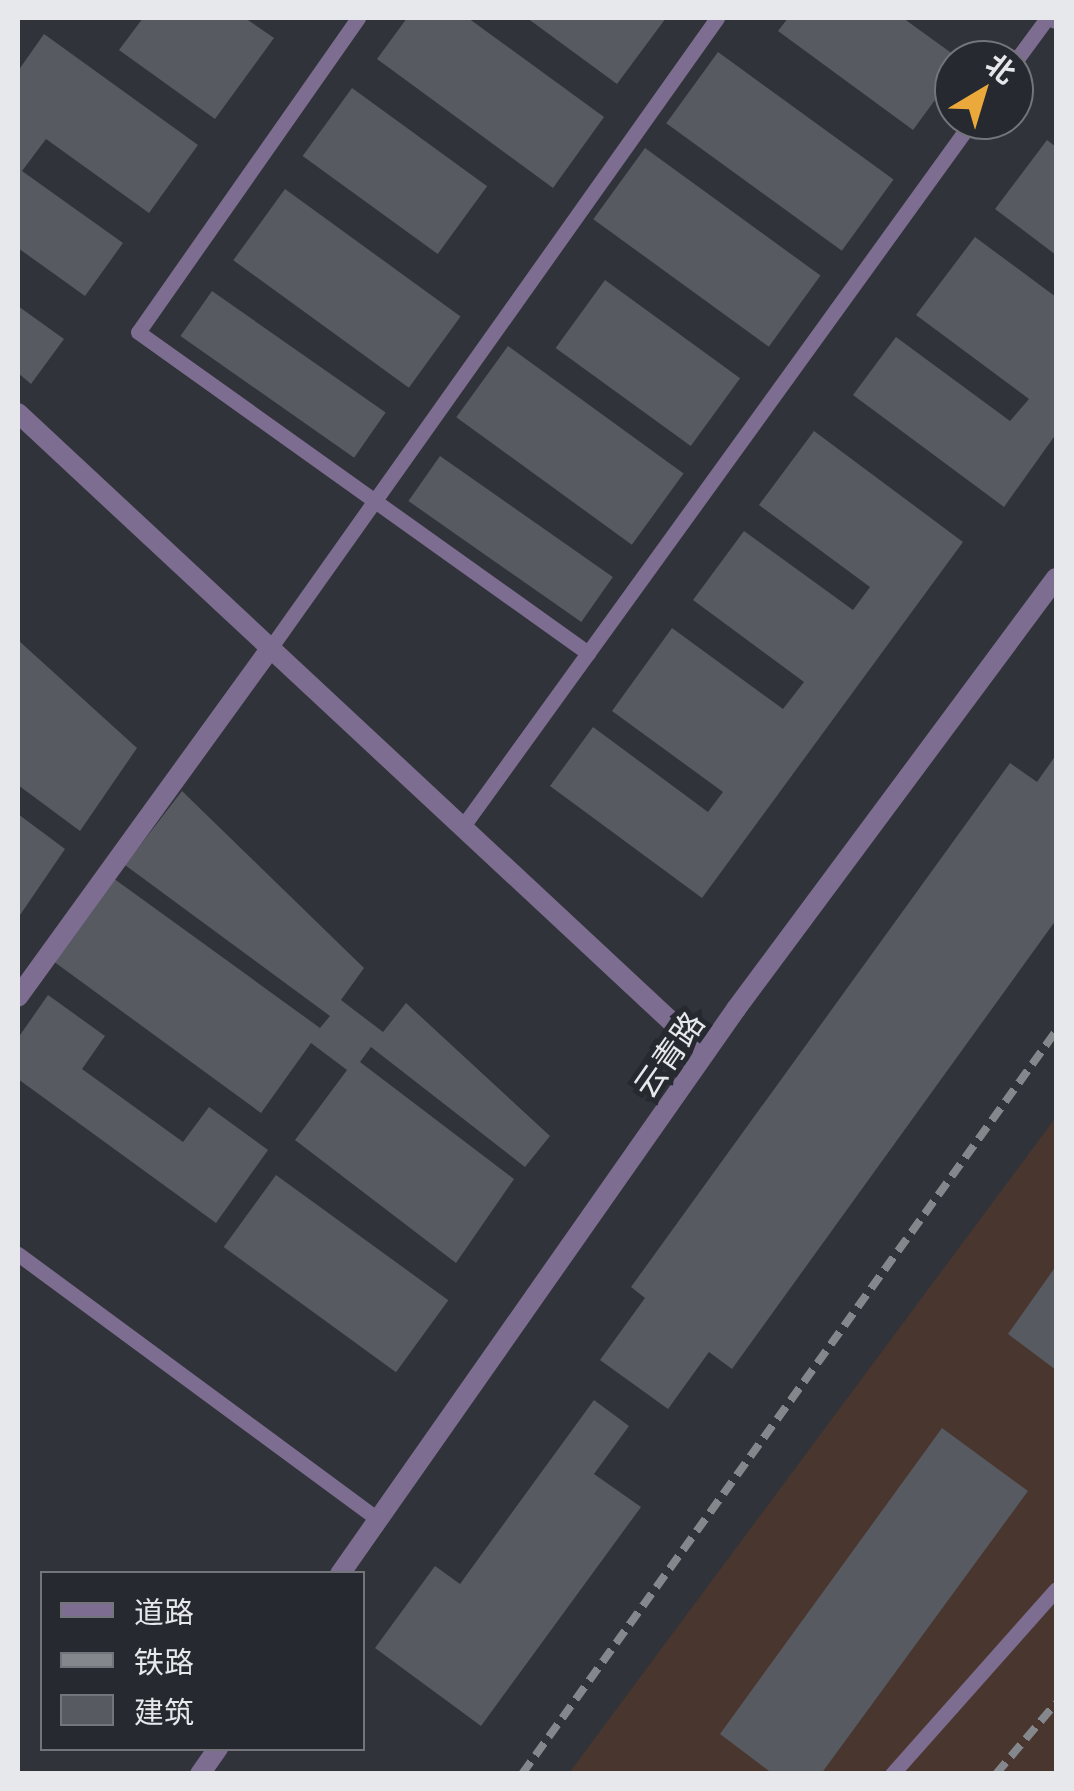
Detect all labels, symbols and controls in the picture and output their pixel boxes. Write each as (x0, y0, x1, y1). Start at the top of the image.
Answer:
north arrow (934, 40, 1034, 140)
text: 北 (980, 46, 1023, 90)
street label: 云青路 (625, 1004, 711, 1104)
legend (40, 1571, 365, 1751)
text: 道路 (134, 1593, 194, 1629)
text: 铁路 (134, 1643, 194, 1679)
text: 建筑 (134, 1693, 194, 1729)

